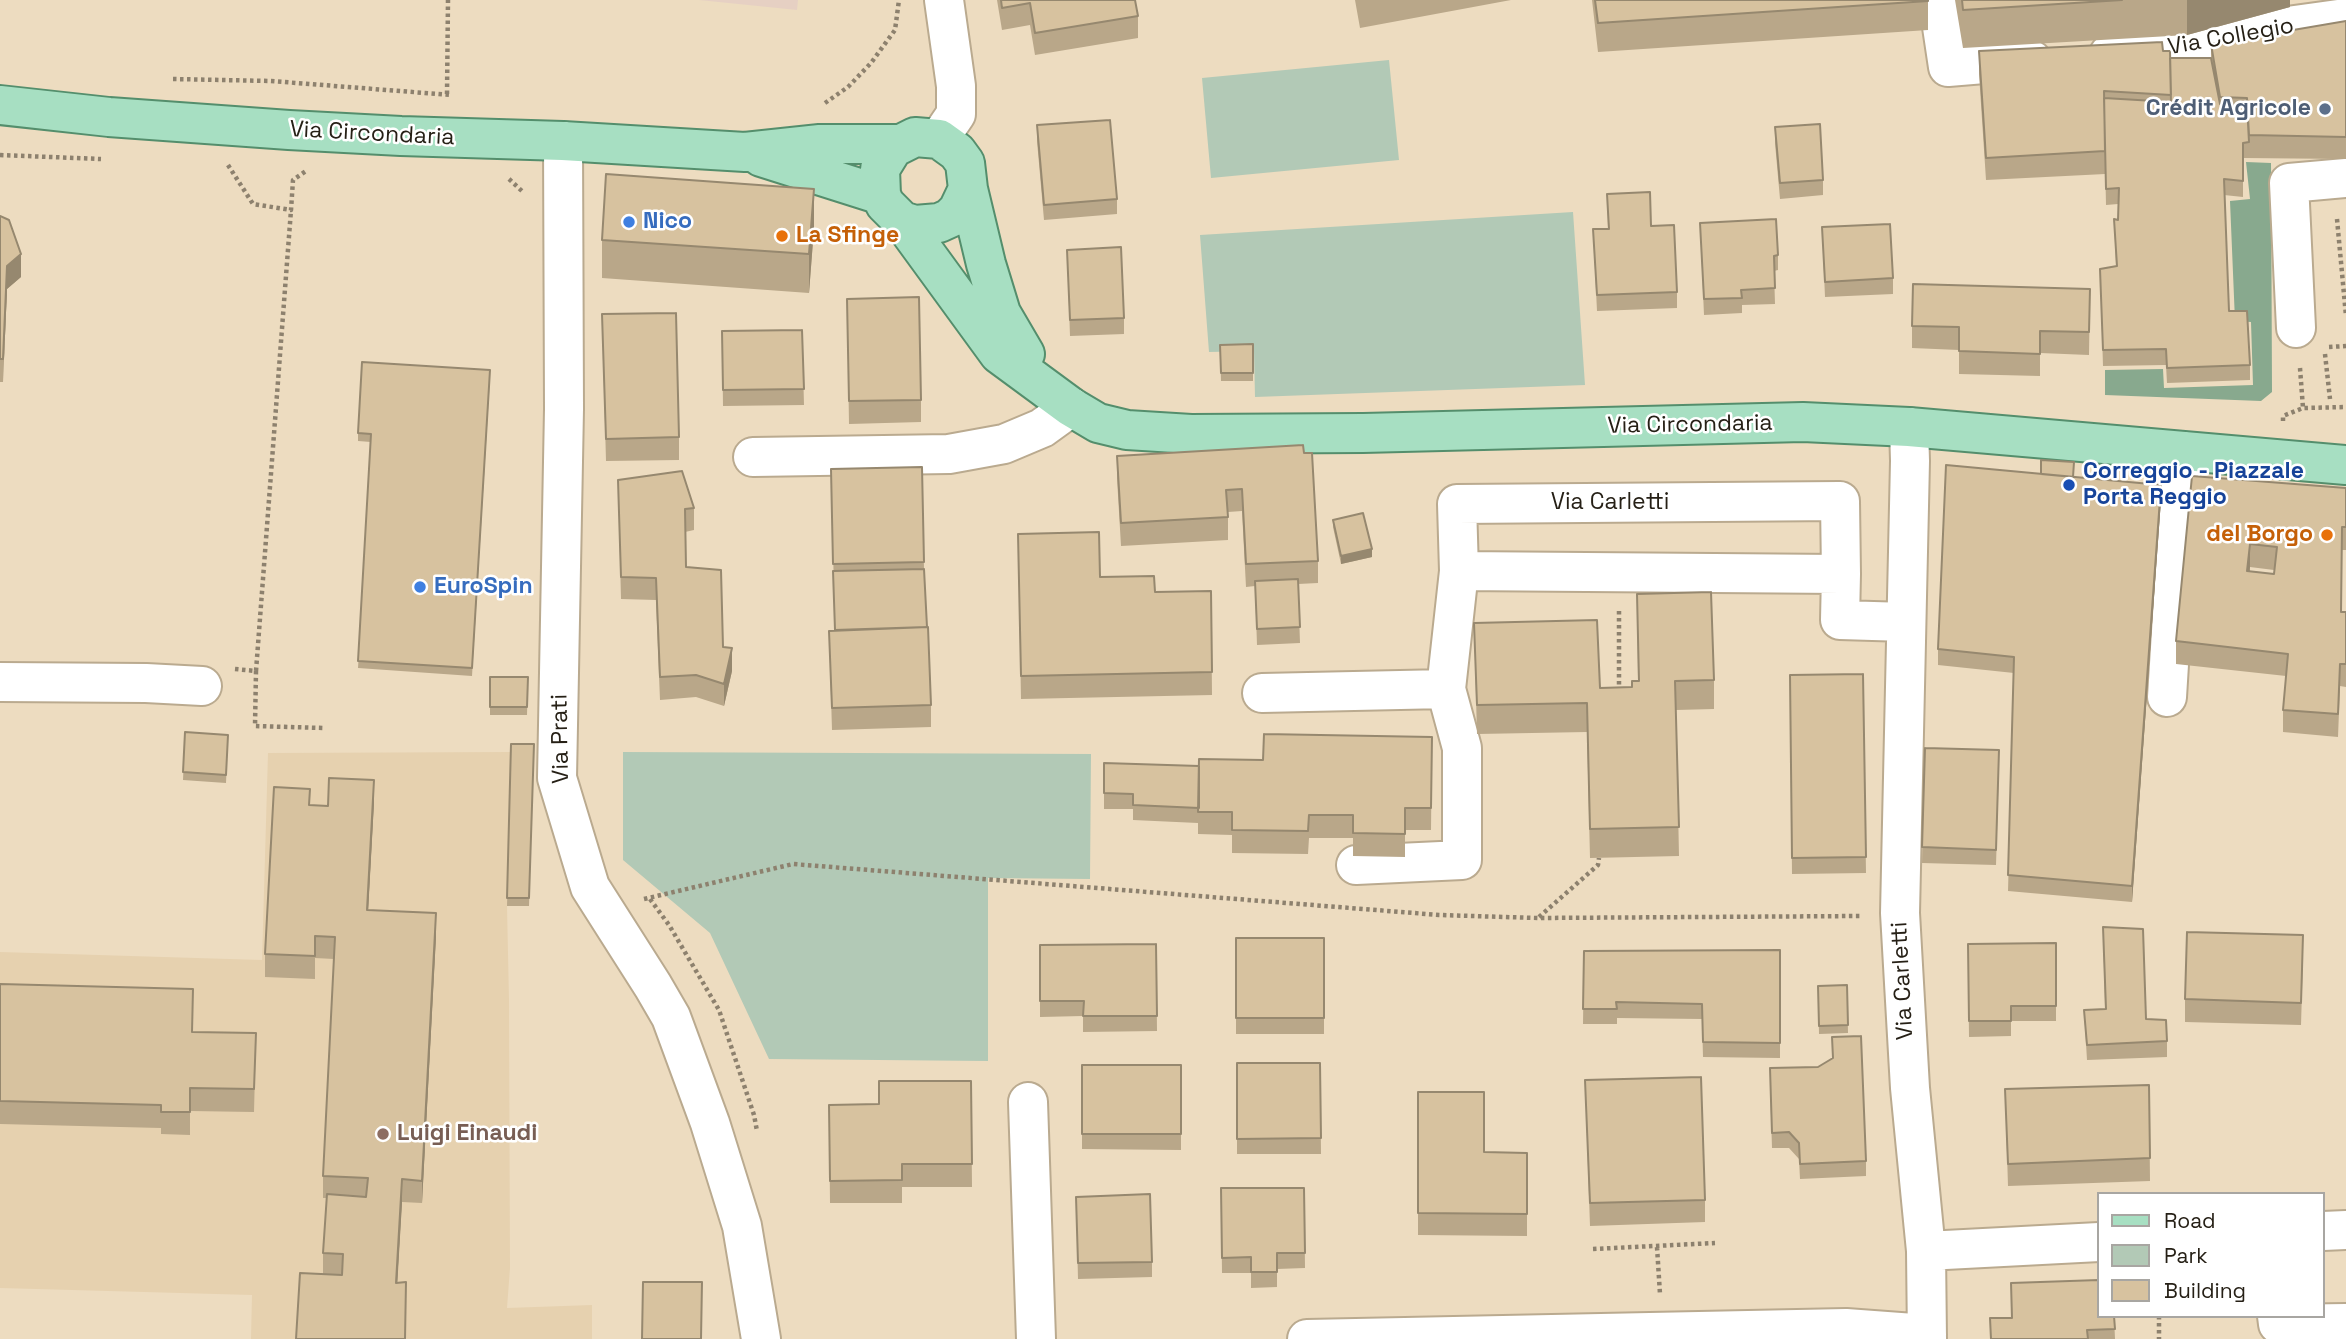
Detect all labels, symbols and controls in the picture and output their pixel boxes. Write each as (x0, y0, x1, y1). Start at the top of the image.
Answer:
street label: Via Collegio (2166, 12, 2296, 62)
place label: Crédit Agricole (2146, 95, 2311, 123)
marker: Crédit Agricole (2317, 101, 2333, 117)
street label: Via Circondaria (289, 116, 455, 152)
place label: Nico (643, 208, 692, 236)
marker: Nico (621, 214, 637, 230)
place label: La Sfinge (796, 222, 899, 250)
marker: La Sfinge (774, 228, 790, 244)
street label: Via Circondaria (1607, 410, 1773, 440)
place label: Correggio - Piazzale Porta Reggio (2083, 458, 2304, 512)
marker: Correggio - Piazzale Porta Reggio (2061, 477, 2077, 493)
street label: Via Carletti (1551, 489, 1669, 517)
place label: del Borgo (2206, 521, 2313, 549)
marker: del Borgo (2319, 527, 2335, 543)
place label: EuroSpin (434, 573, 533, 601)
marker: EuroSpin (412, 579, 428, 595)
street label: Via Prati (546, 694, 576, 784)
street label: Via Carletti (1886, 921, 1920, 1041)
place label: Luigi Einaudi (397, 1120, 537, 1148)
marker: Luigi Einaudi (375, 1126, 391, 1142)
legend (2098, 1192, 2325, 1318)
text: Road (2164, 1207, 2216, 1234)
text: Park (2164, 1242, 2208, 1269)
text: Building (2164, 1277, 2246, 1304)

